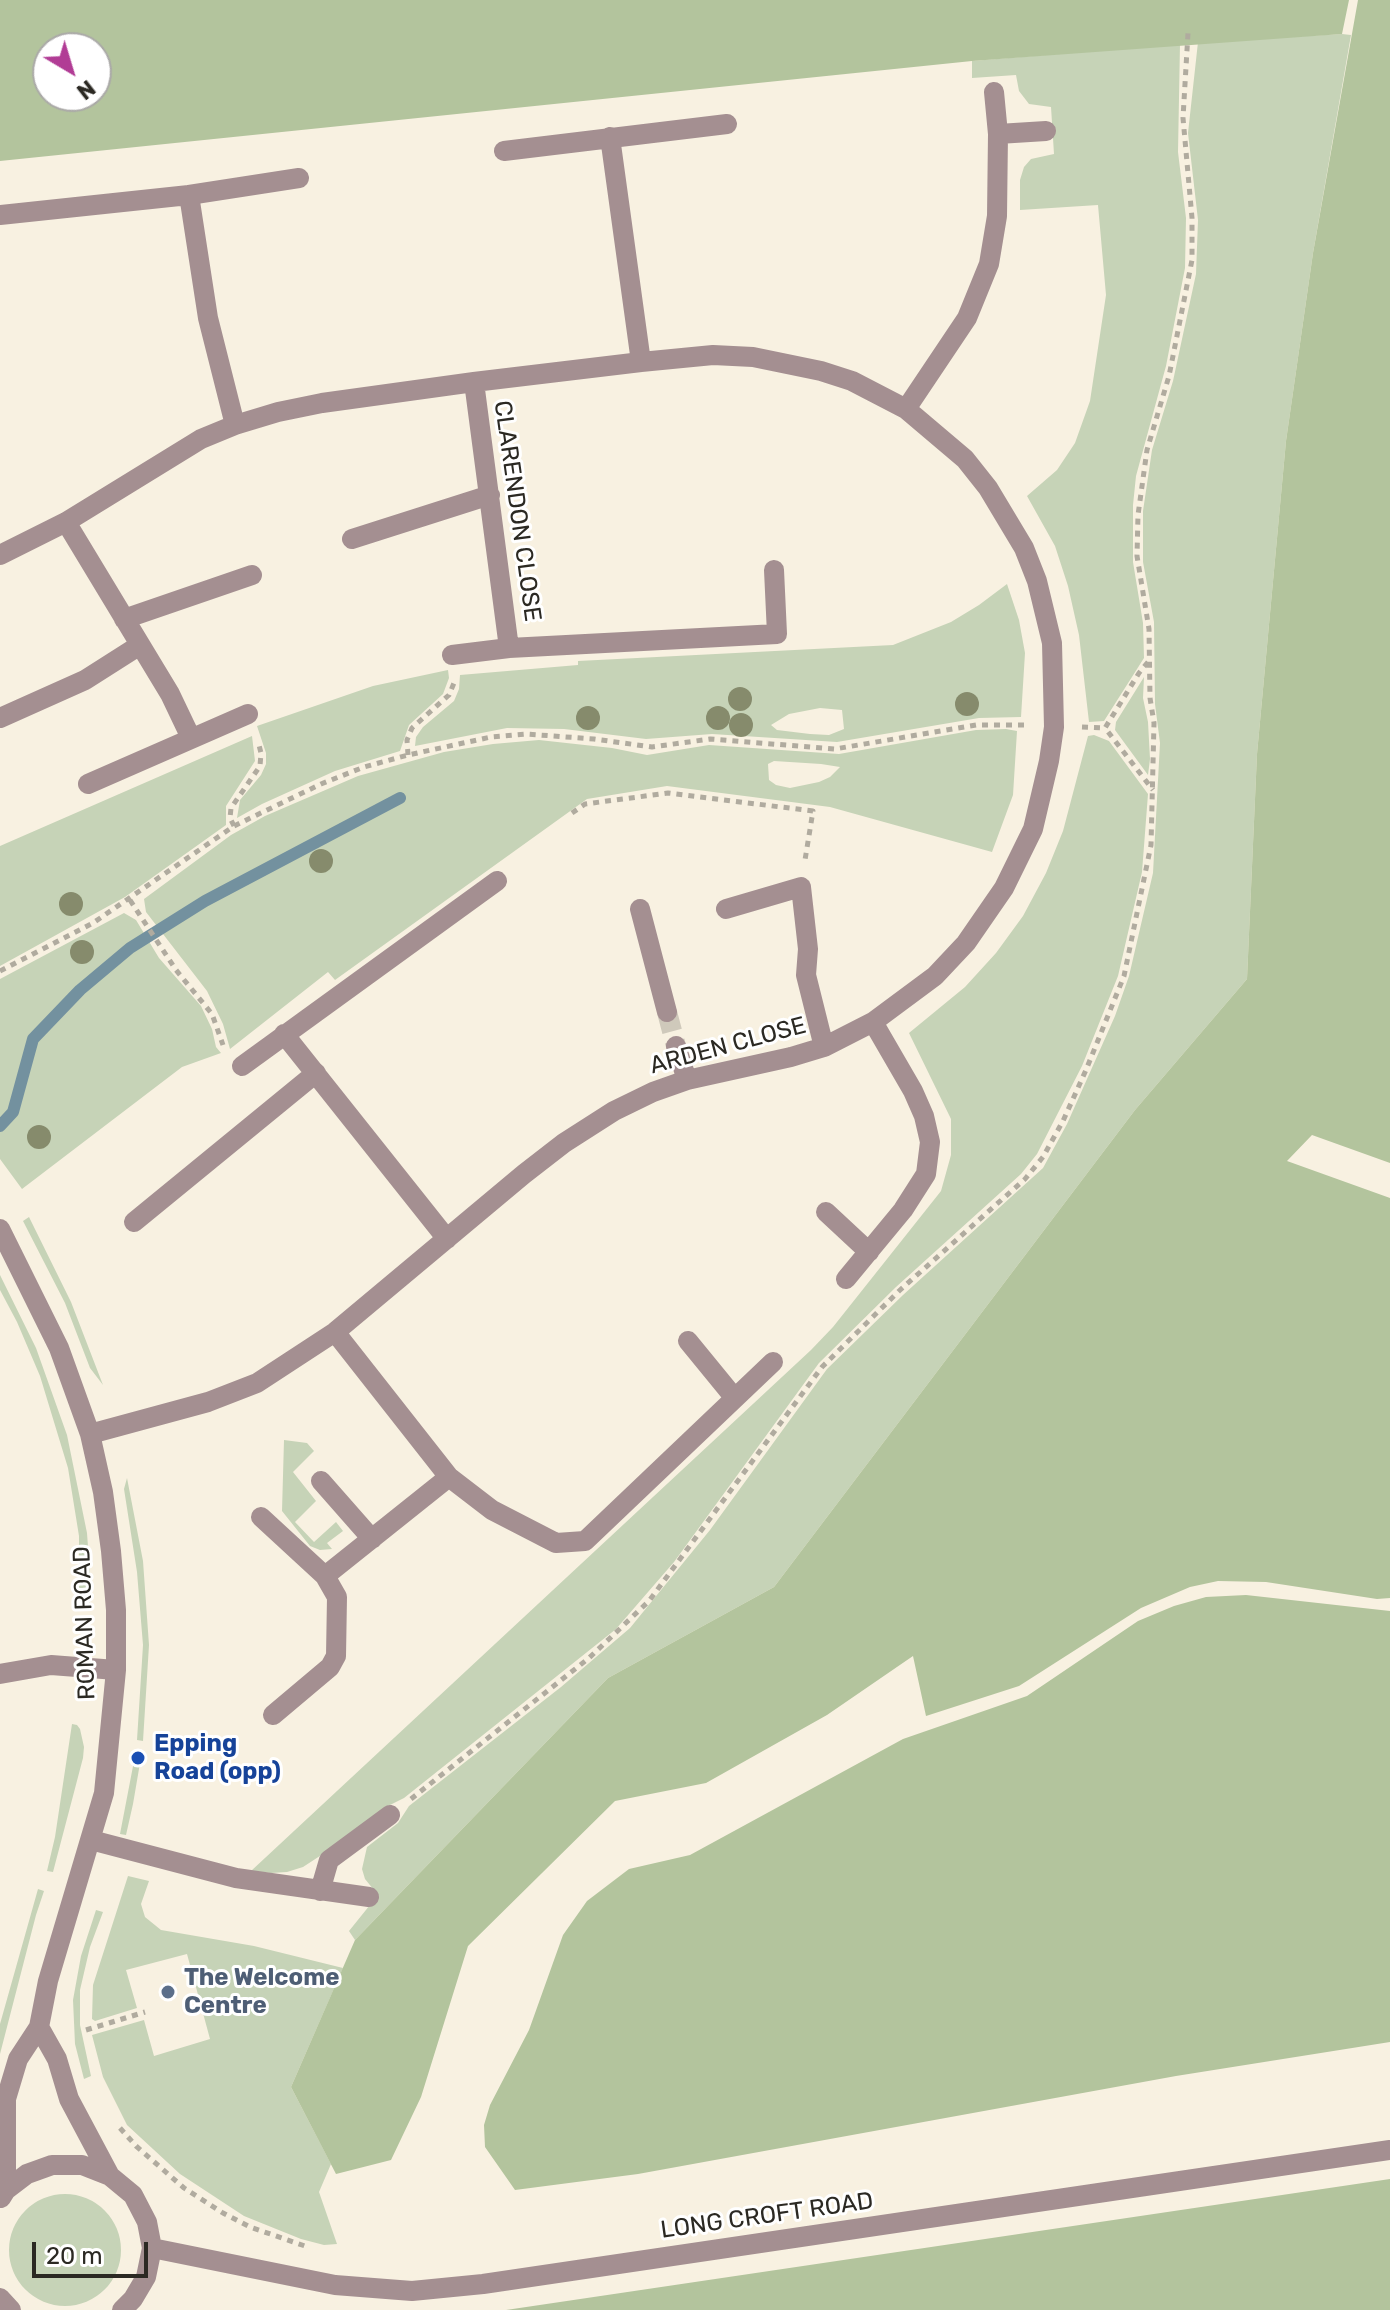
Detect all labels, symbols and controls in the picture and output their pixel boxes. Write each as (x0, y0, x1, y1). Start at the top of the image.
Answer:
north arrow (32, 32, 112, 112)
text: N (71, 74, 100, 105)
street label: CLARENDON CLOSE (487, 399, 547, 623)
street label: ARDEN CLOSE (647, 1011, 809, 1081)
street label: ROMAN ROAD (68, 1546, 102, 1700)
place label: Epping Road (opp) (154, 1730, 281, 1786)
marker: Epping Road (opp) (129, 1749, 147, 1767)
place label: The Welcome Centre (184, 1964, 339, 2020)
marker: The Welcome Centre (159, 1983, 177, 2001)
street label: LONG CROFT ROAD (659, 2187, 875, 2245)
scale bar (36, 2226, 152, 2276)
text: 20 m (46, 2242, 103, 2270)

